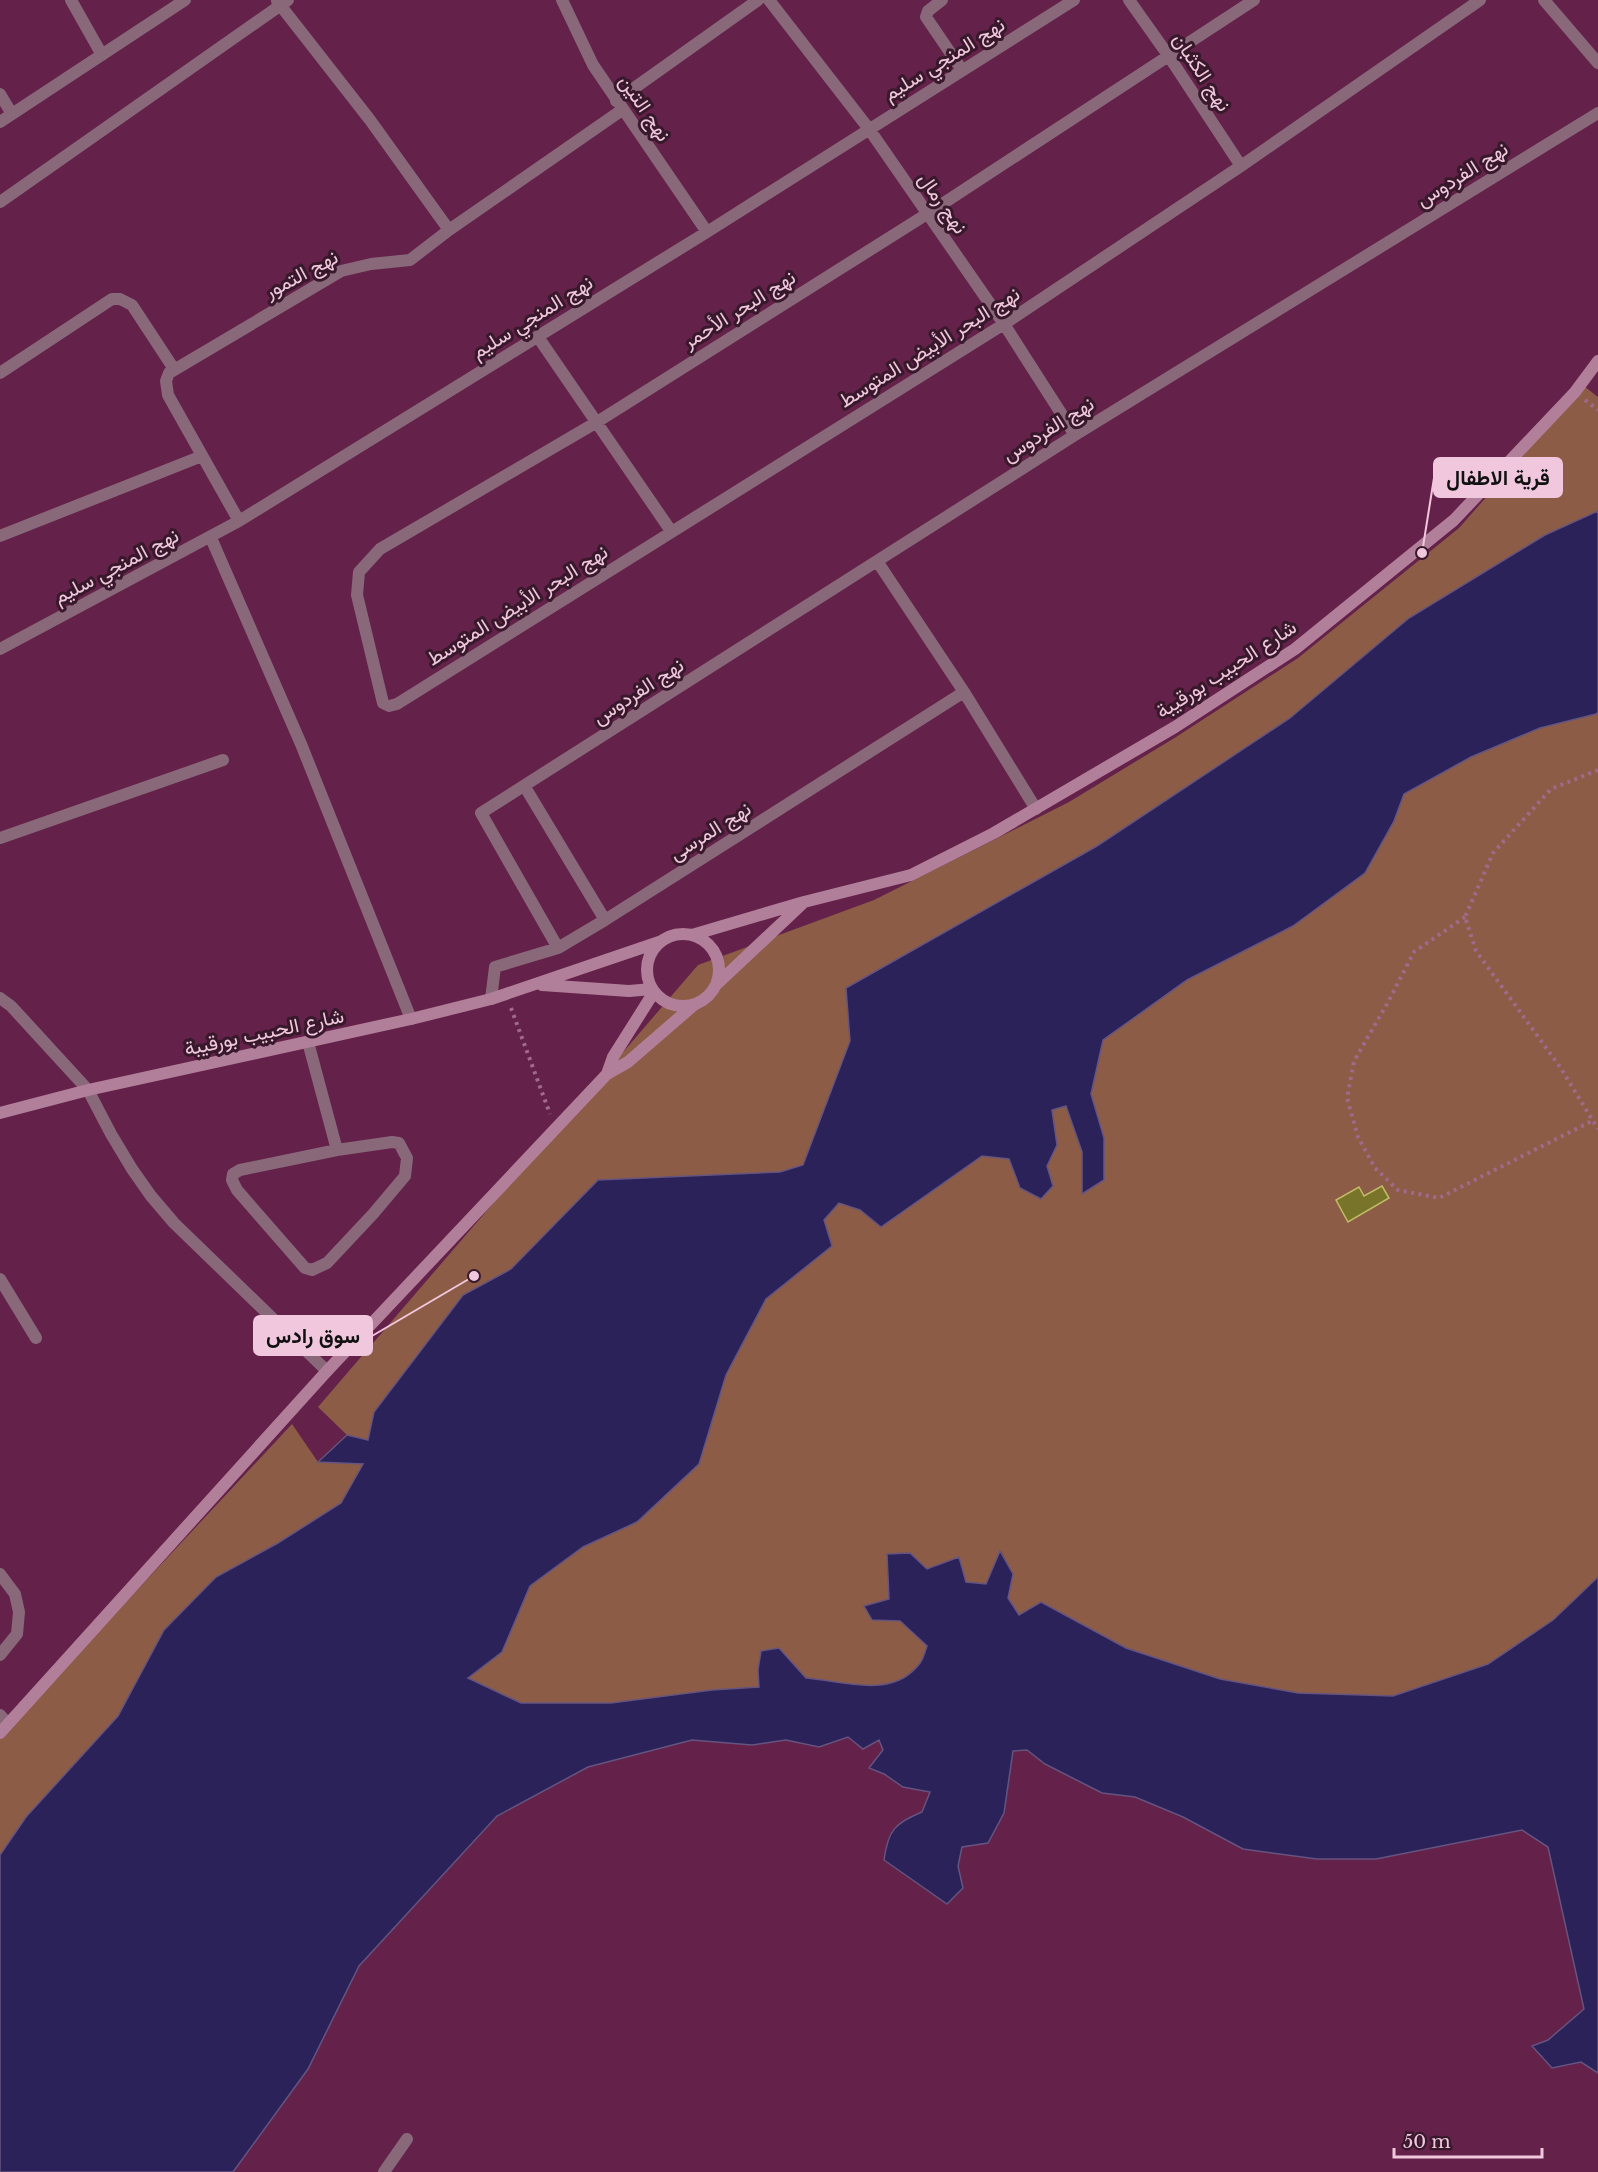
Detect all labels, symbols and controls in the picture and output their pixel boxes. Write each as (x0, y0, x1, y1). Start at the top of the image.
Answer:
street label: نهج المنجي سليم (879, 12, 1012, 110)
street label: نهج الكثبان (1166, 28, 1236, 117)
street label: نهج التين (612, 70, 676, 147)
street label: نهج الفردوس (1412, 136, 1513, 213)
street label: نهج رمال (912, 168, 973, 239)
street label: نهج التمور (259, 245, 343, 306)
street label: نهج البحر الأحمر (677, 265, 801, 355)
street label: نهج المنجي سليم (467, 270, 600, 368)
street label: نهج البحر الأبيض المتوسط (834, 281, 1025, 414)
street label: نهج الفردوس (998, 391, 1099, 468)
callout: قرية الاطفال (1434, 458, 1562, 497)
text: قرية الاطفال (1446, 465, 1550, 491)
street label: نهج المنجي سليم (49, 523, 185, 613)
street label: نهج البحر الأبيض المتوسط (422, 539, 613, 672)
street label: شارع الحبيب بورقيبة (1151, 615, 1302, 725)
street label: نهج الفردوس (588, 653, 689, 731)
street label: نهج المرسى (665, 796, 756, 867)
street label: شارع الحبيب بورقيبة (182, 1003, 346, 1063)
callout: سوق رادس (254, 1316, 372, 1355)
text: سوق رادس (266, 1323, 360, 1349)
scale bar (1394, 2121, 1542, 2159)
text: 50 m (1403, 2131, 1451, 2153)

